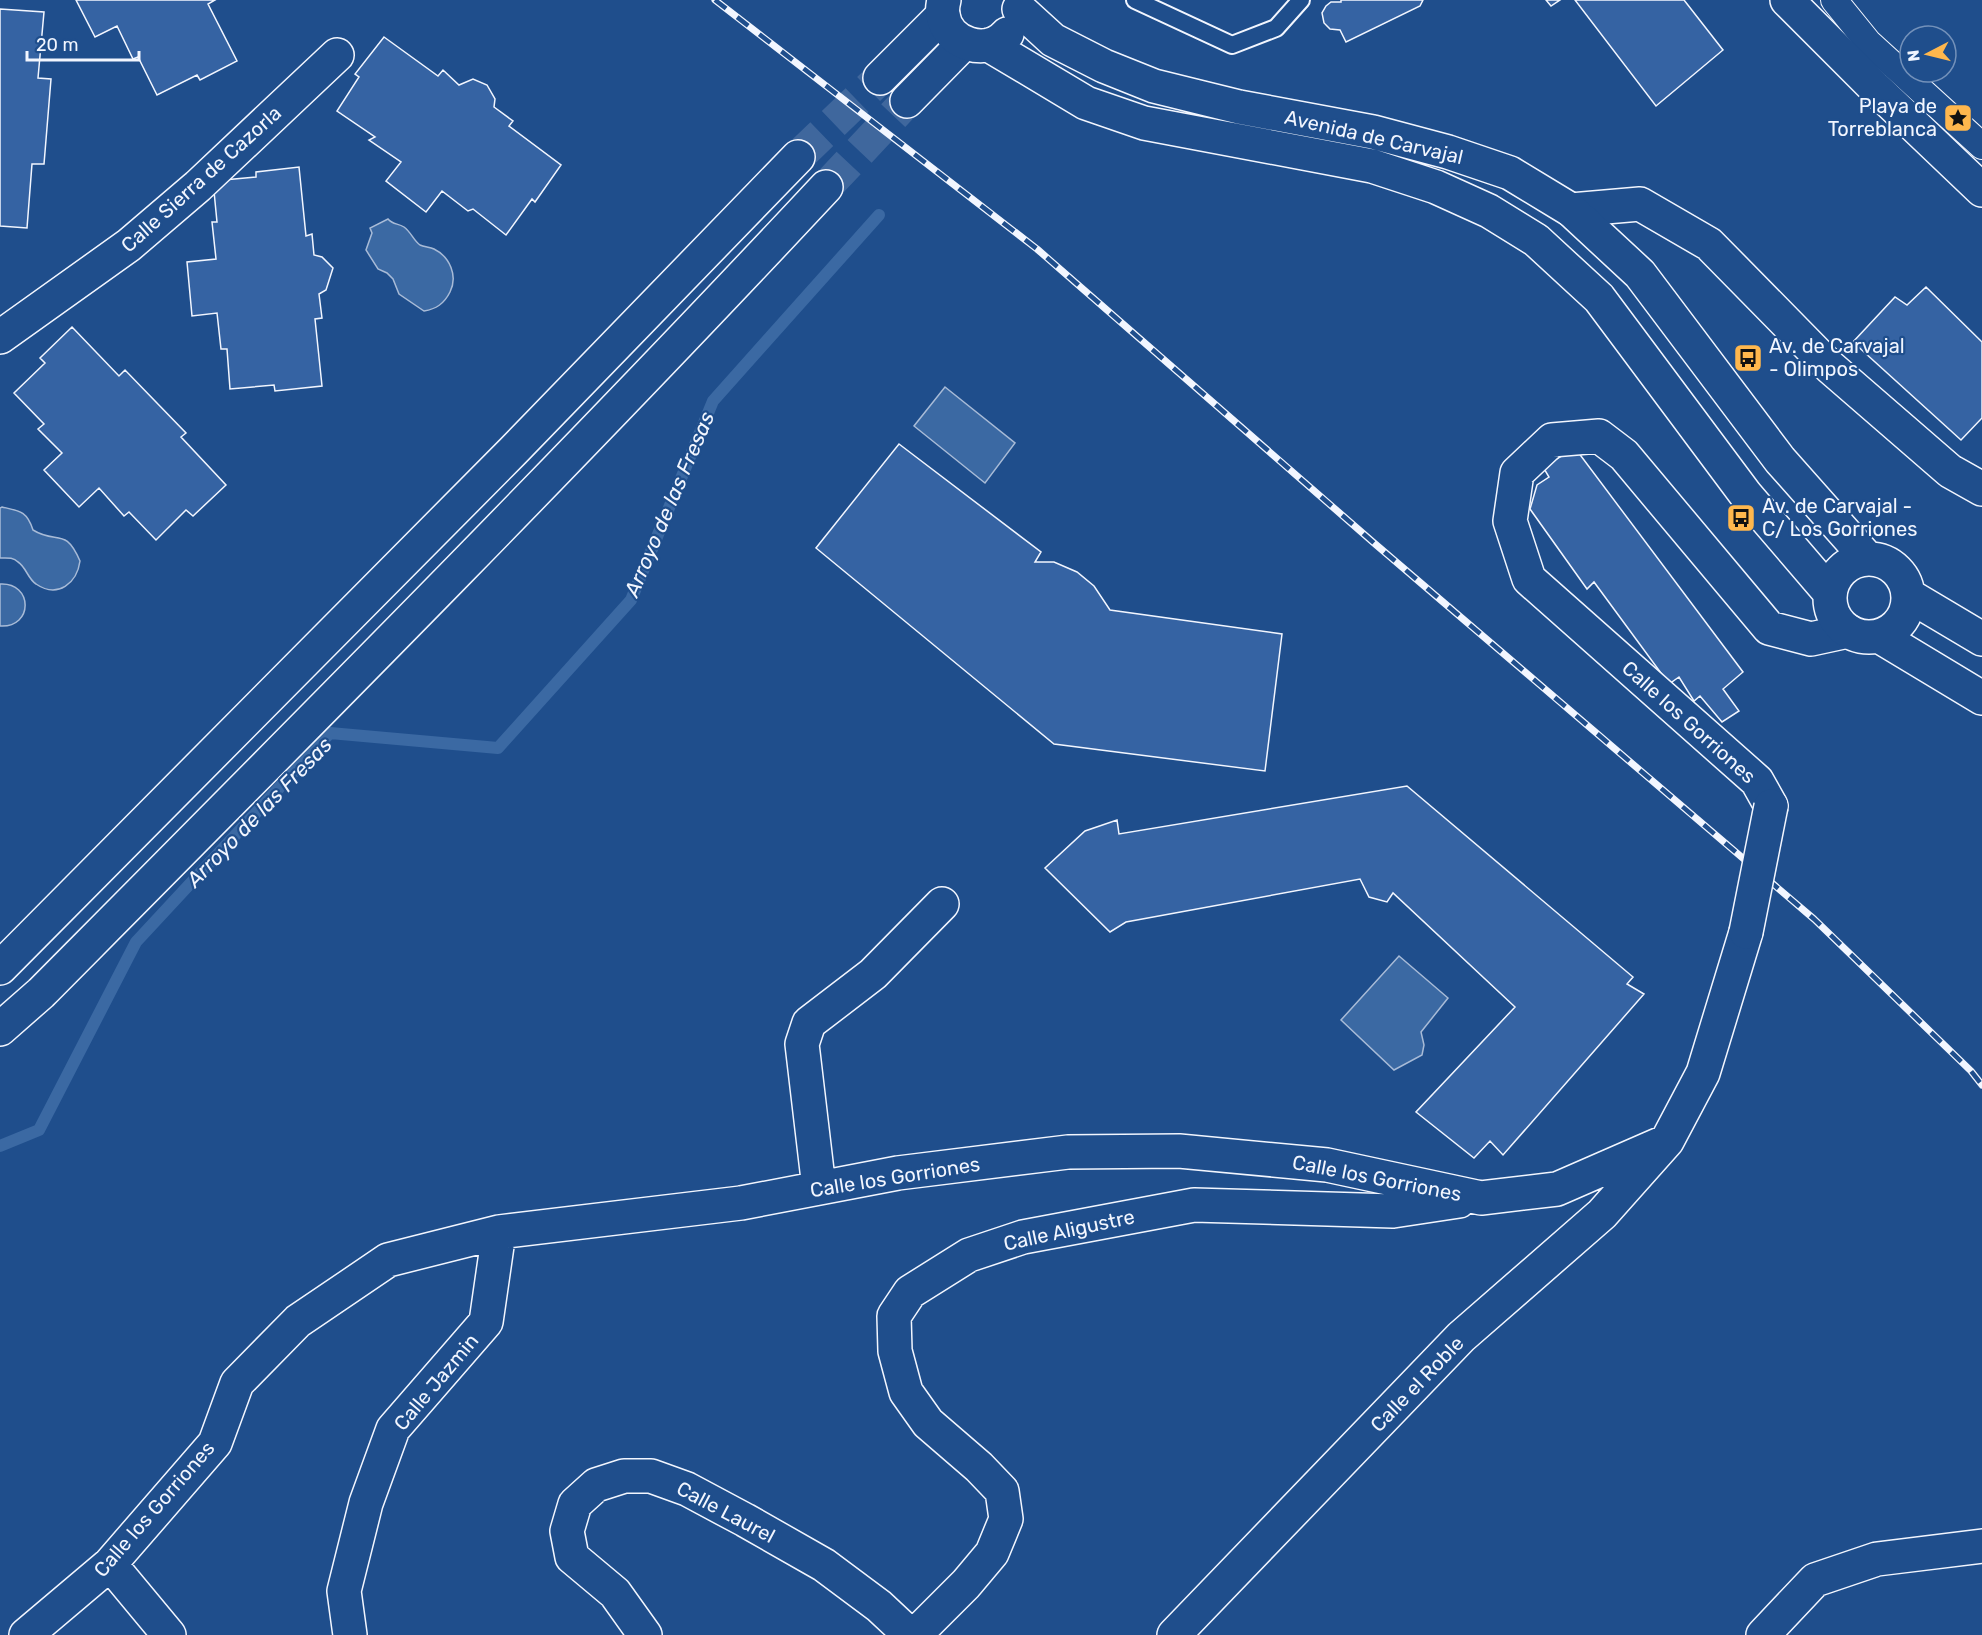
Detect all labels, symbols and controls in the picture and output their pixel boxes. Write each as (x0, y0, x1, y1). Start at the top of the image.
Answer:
scale bar (27, 24, 140, 62)
north arrow (1898, 24, 1958, 84)
text: 20 m (36, 34, 78, 56)
text: N (1903, 49, 1924, 63)
place label: Playa de Torreblanca (1828, 94, 1937, 141)
street label: Calle Sierra de Cazorla (116, 101, 286, 257)
place icon: Playa de Torreblanca (1942, 102, 1974, 134)
street label: Avenida de Carvajal (1282, 105, 1466, 169)
place label: Av. de Carvajal - Olimpos (1769, 334, 1905, 381)
bus stop icon: Av. de Carvajal - Olimpos (1732, 342, 1764, 374)
water label: Arroyo de las Fresas (618, 408, 719, 601)
place label: Av. de Carvajal - C/ Los Gorriones (1762, 494, 1917, 541)
bus stop icon: Av. de Carvajal - C/ Los Gorriones (1725, 502, 1757, 534)
street label: Calle los Gorriones (1617, 656, 1761, 788)
water label: Arroyo de las Fresas (180, 732, 337, 893)
street label: Calle los Gorriones (1290, 1150, 1464, 1206)
street label: Calle los Gorriones (808, 1152, 982, 1202)
street label: Calle Aligustre (1001, 1204, 1137, 1256)
street label: Calle Jazmin (389, 1329, 483, 1435)
street label: Calle el Roble (1365, 1331, 1469, 1437)
street label: Calle los Gorriones (89, 1436, 219, 1582)
street label: Calle Laurel (673, 1476, 779, 1548)

